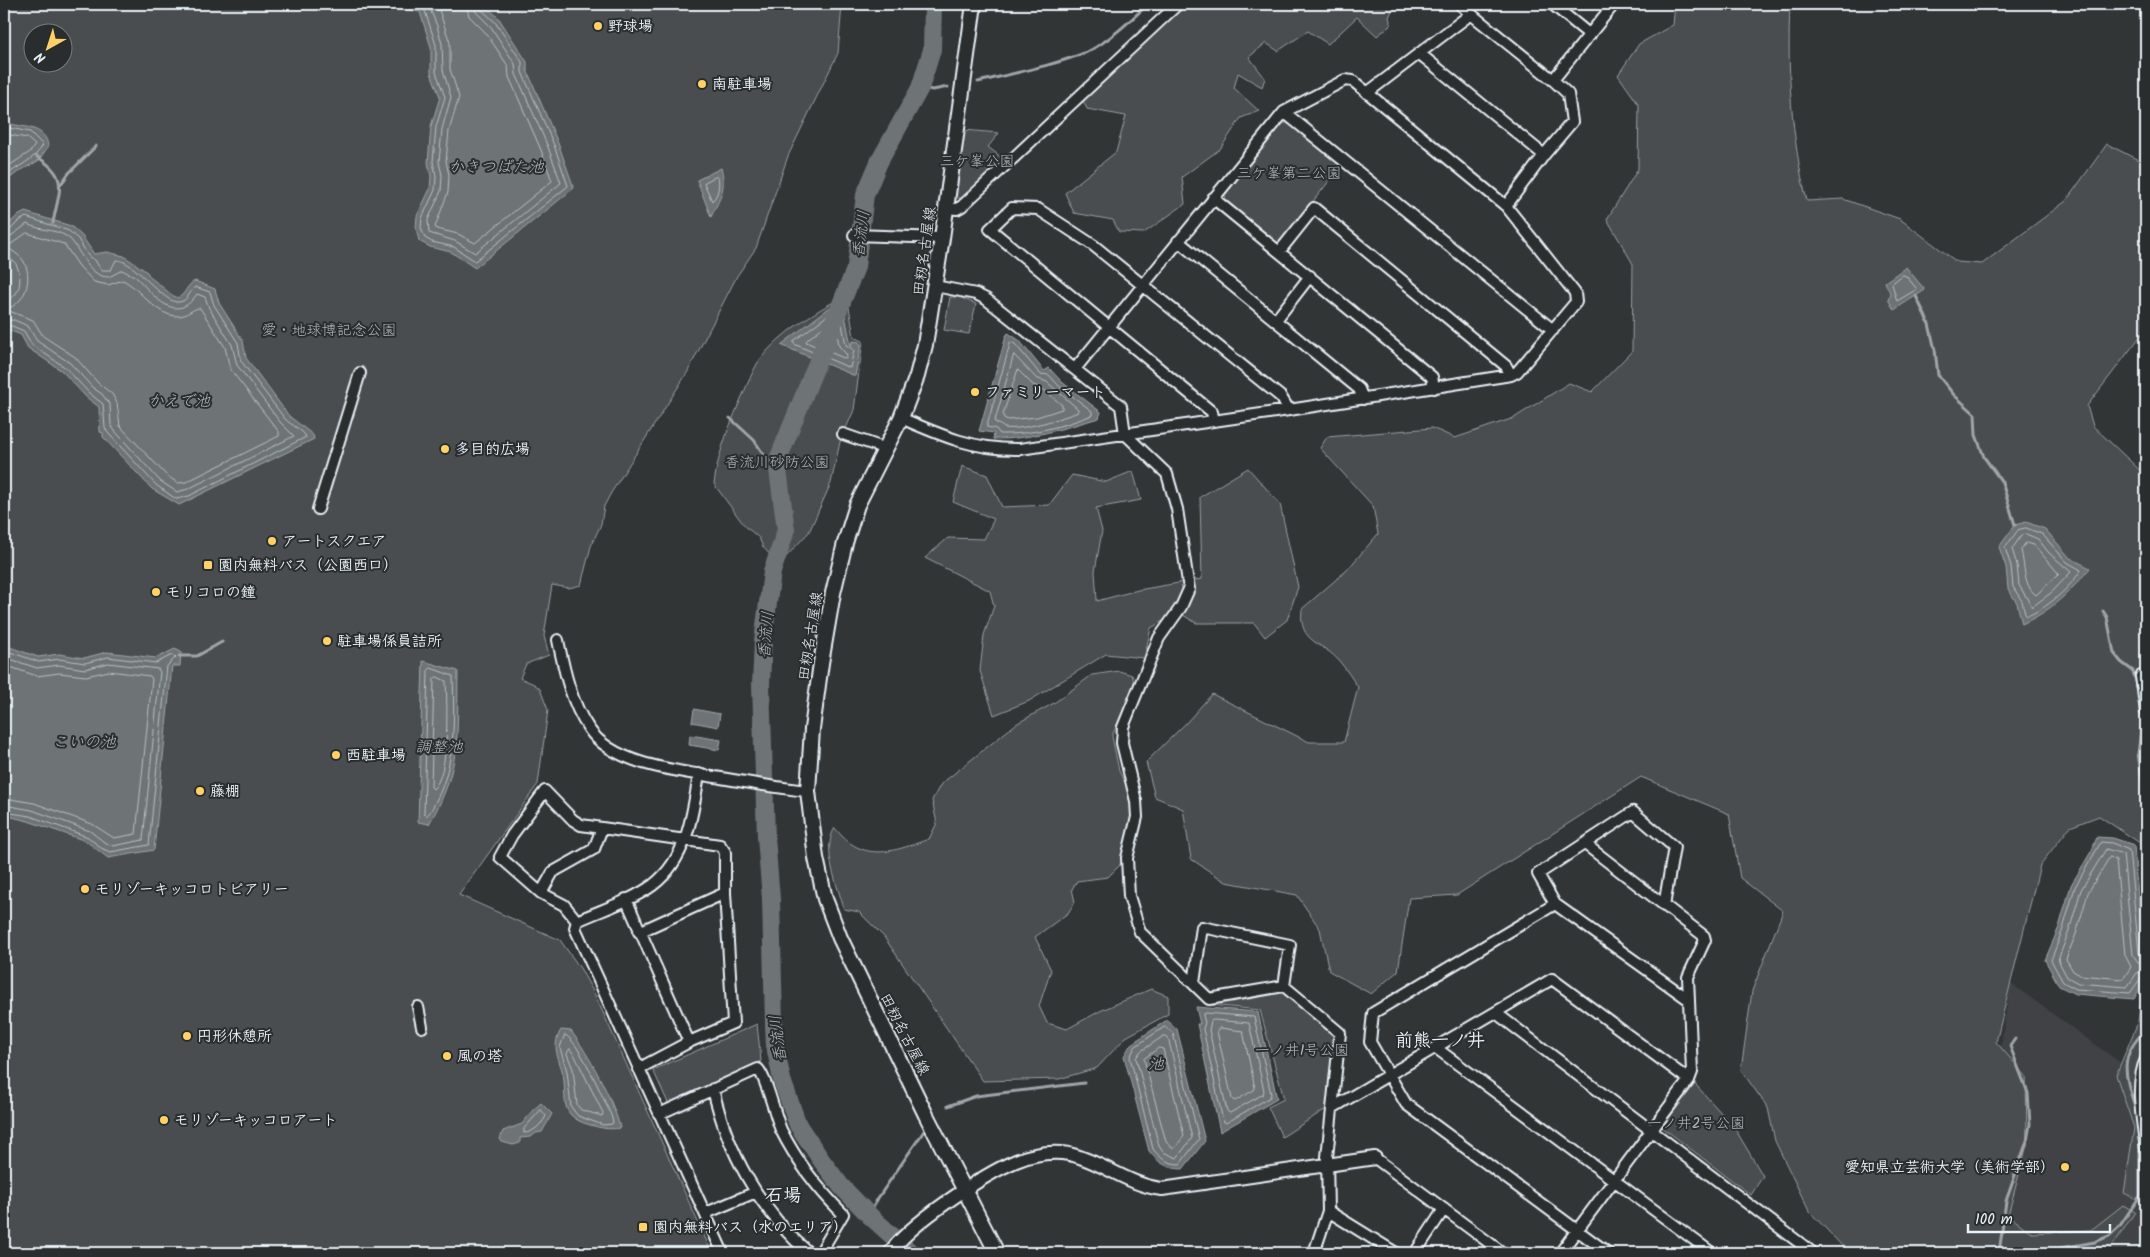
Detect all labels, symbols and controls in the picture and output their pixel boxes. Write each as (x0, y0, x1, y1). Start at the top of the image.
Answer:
place label: 野球場 (608, 15, 653, 39)
marker: 野球場 (592, 20, 604, 32)
north arrow (22, 22, 72, 72)
text: N (30, 46, 51, 69)
place label: 南駐車場 (712, 73, 772, 97)
marker: 南駐車場 (696, 78, 708, 90)
park label: 三ケ峯公園 (939, 150, 1015, 174)
water label: かきつばた池 (448, 155, 545, 180)
park label: 三ケ峯第二公園 (1236, 162, 1342, 186)
street label: 田籾名古屋線 (907, 205, 943, 297)
water label: 香流川 (846, 209, 877, 260)
park label: 愛・地球博記念公園 (261, 319, 397, 343)
place label: ファミリーマート (985, 381, 1106, 405)
marker: ファミリーマート (969, 386, 981, 398)
water label: かえで池 (148, 389, 211, 414)
place label: 多目的広場 (455, 438, 530, 462)
marker: 多目的広場 (439, 443, 451, 455)
park label: 香流川砂防公園 (724, 451, 830, 475)
place label: アートスクエア (282, 530, 386, 554)
marker: アートスクエア (266, 535, 278, 547)
place label: 園内無料バス（公園西口） (218, 554, 398, 578)
marker: 園内無料バス（公園西口） (202, 559, 214, 571)
place label: モリコロの鐘 (166, 581, 256, 605)
marker: モリコロの鐘 (150, 586, 162, 598)
street label: 田籾名古屋線 (792, 590, 830, 682)
water label: 香流川 (752, 610, 781, 660)
place label: 駐車場係員詰所 (337, 630, 442, 654)
marker: 駐車場係員詰所 (321, 635, 333, 647)
water label: こいの池 (52, 730, 117, 755)
water label: 調整池 (415, 735, 464, 760)
place label: 西駐車場 (346, 744, 406, 768)
marker: 西駐車場 (330, 749, 342, 761)
place label: 藤棚 (210, 780, 240, 804)
marker: 藤棚 (194, 785, 206, 797)
place label: モリゾーキッコロトピアリー (95, 878, 289, 902)
marker: モリゾーキッコロトピアリー (79, 883, 91, 895)
street label: 田籾名古屋線 (873, 989, 935, 1080)
water label: 香流川 (763, 1013, 794, 1064)
place label: 円形休憩所 (197, 1025, 272, 1049)
district label: 前熊一ノ井 (1395, 1027, 1485, 1056)
marker: 円形休憩所 (181, 1030, 193, 1042)
park label: 一ノ井1号公園 (1255, 1039, 1349, 1063)
place label: 風の塔 (457, 1045, 502, 1069)
marker: 風の塔 (441, 1050, 453, 1062)
water label: 池 (1148, 1052, 1165, 1077)
place label: モリゾーキッコロアート (174, 1109, 337, 1133)
park label: 一ノ井2号公園 (1647, 1112, 1745, 1136)
marker: モリゾーキッコロアート (158, 1114, 170, 1126)
place label: 愛知県立芸術大学（美術学部） (1845, 1156, 2055, 1180)
marker: 愛知県立芸術大学（美術学部） (2059, 1161, 2071, 1173)
district label: 石場 (765, 1182, 801, 1211)
scale bar (1968, 1202, 2110, 1234)
text: 100 m (1975, 1208, 2013, 1232)
place label: 園内無料バス（水のエリア） (653, 1216, 848, 1240)
marker: 園内無料バス（水のエリア） (637, 1221, 649, 1233)

